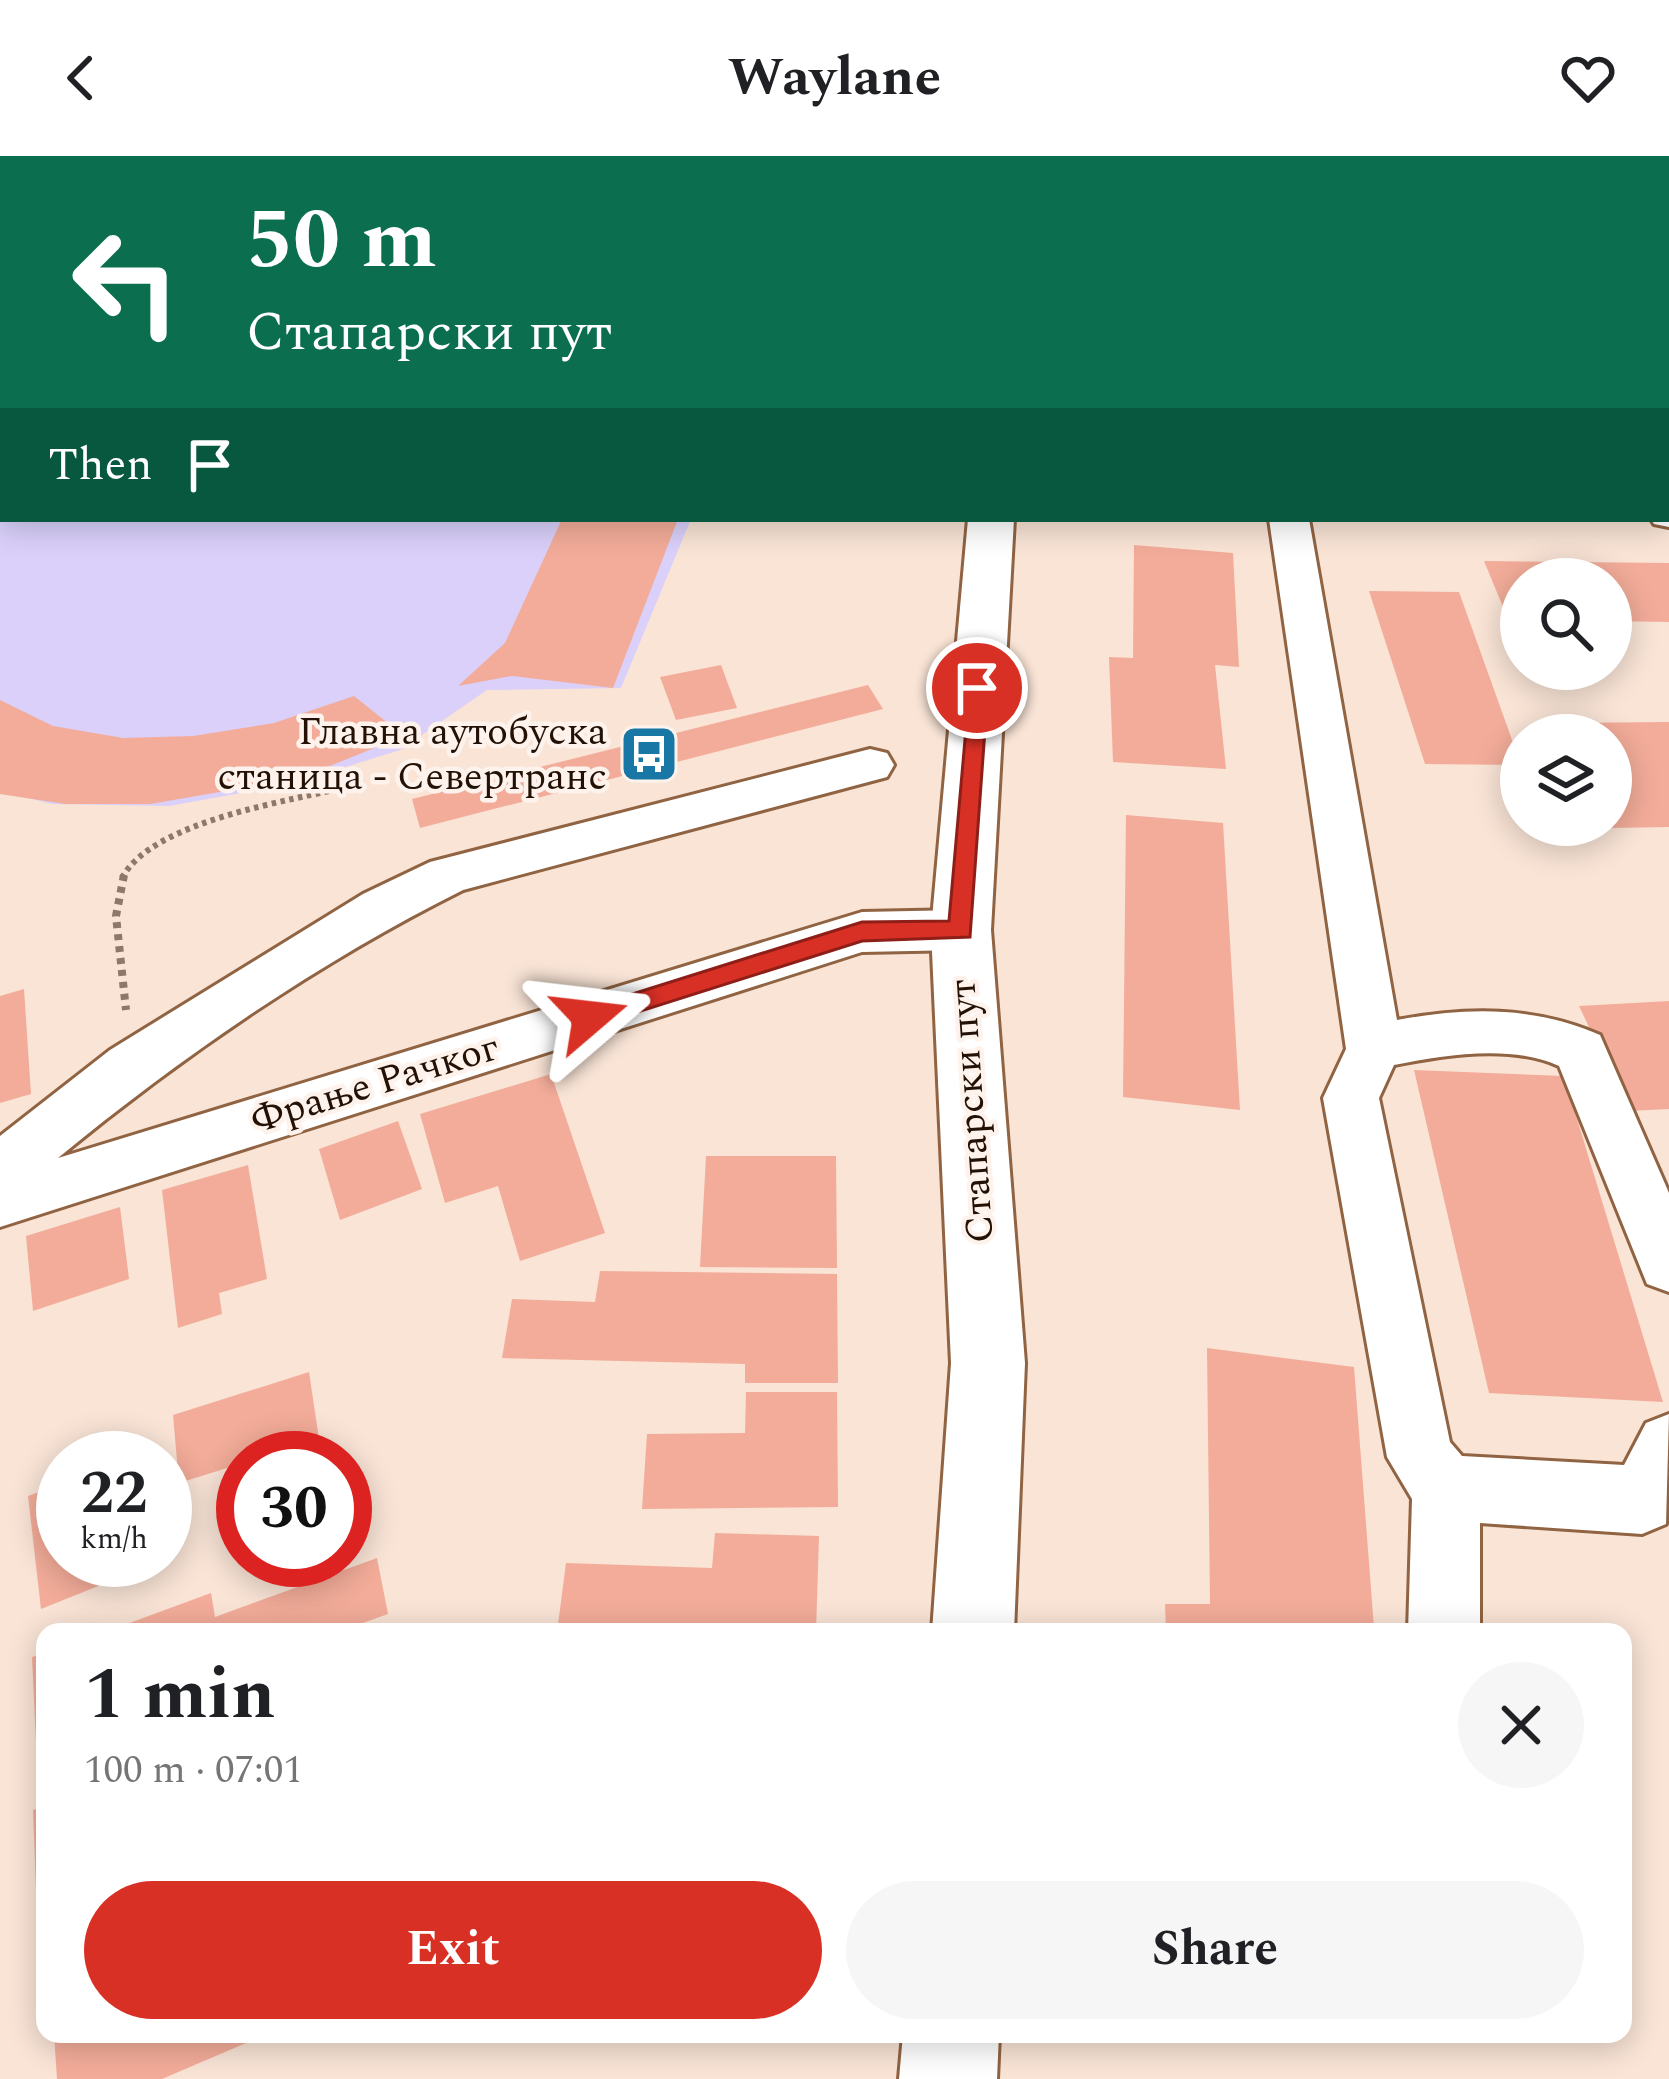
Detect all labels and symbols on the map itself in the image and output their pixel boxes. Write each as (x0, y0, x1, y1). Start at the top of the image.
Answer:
pin (926, 637, 1028, 739)
place label: Главна аутобуска станица - Севертранс (217, 703, 607, 807)
bus stop icon: Главна аутобуска станица - Севертранс (618, 723, 680, 785)
position arrow (527, 954, 653, 1080)
street label: Стапарски пут (933, 977, 1011, 1245)
street label: Фрање Рачког (244, 1018, 506, 1150)
speed limit sign: 30 (216, 1431, 372, 1587)

